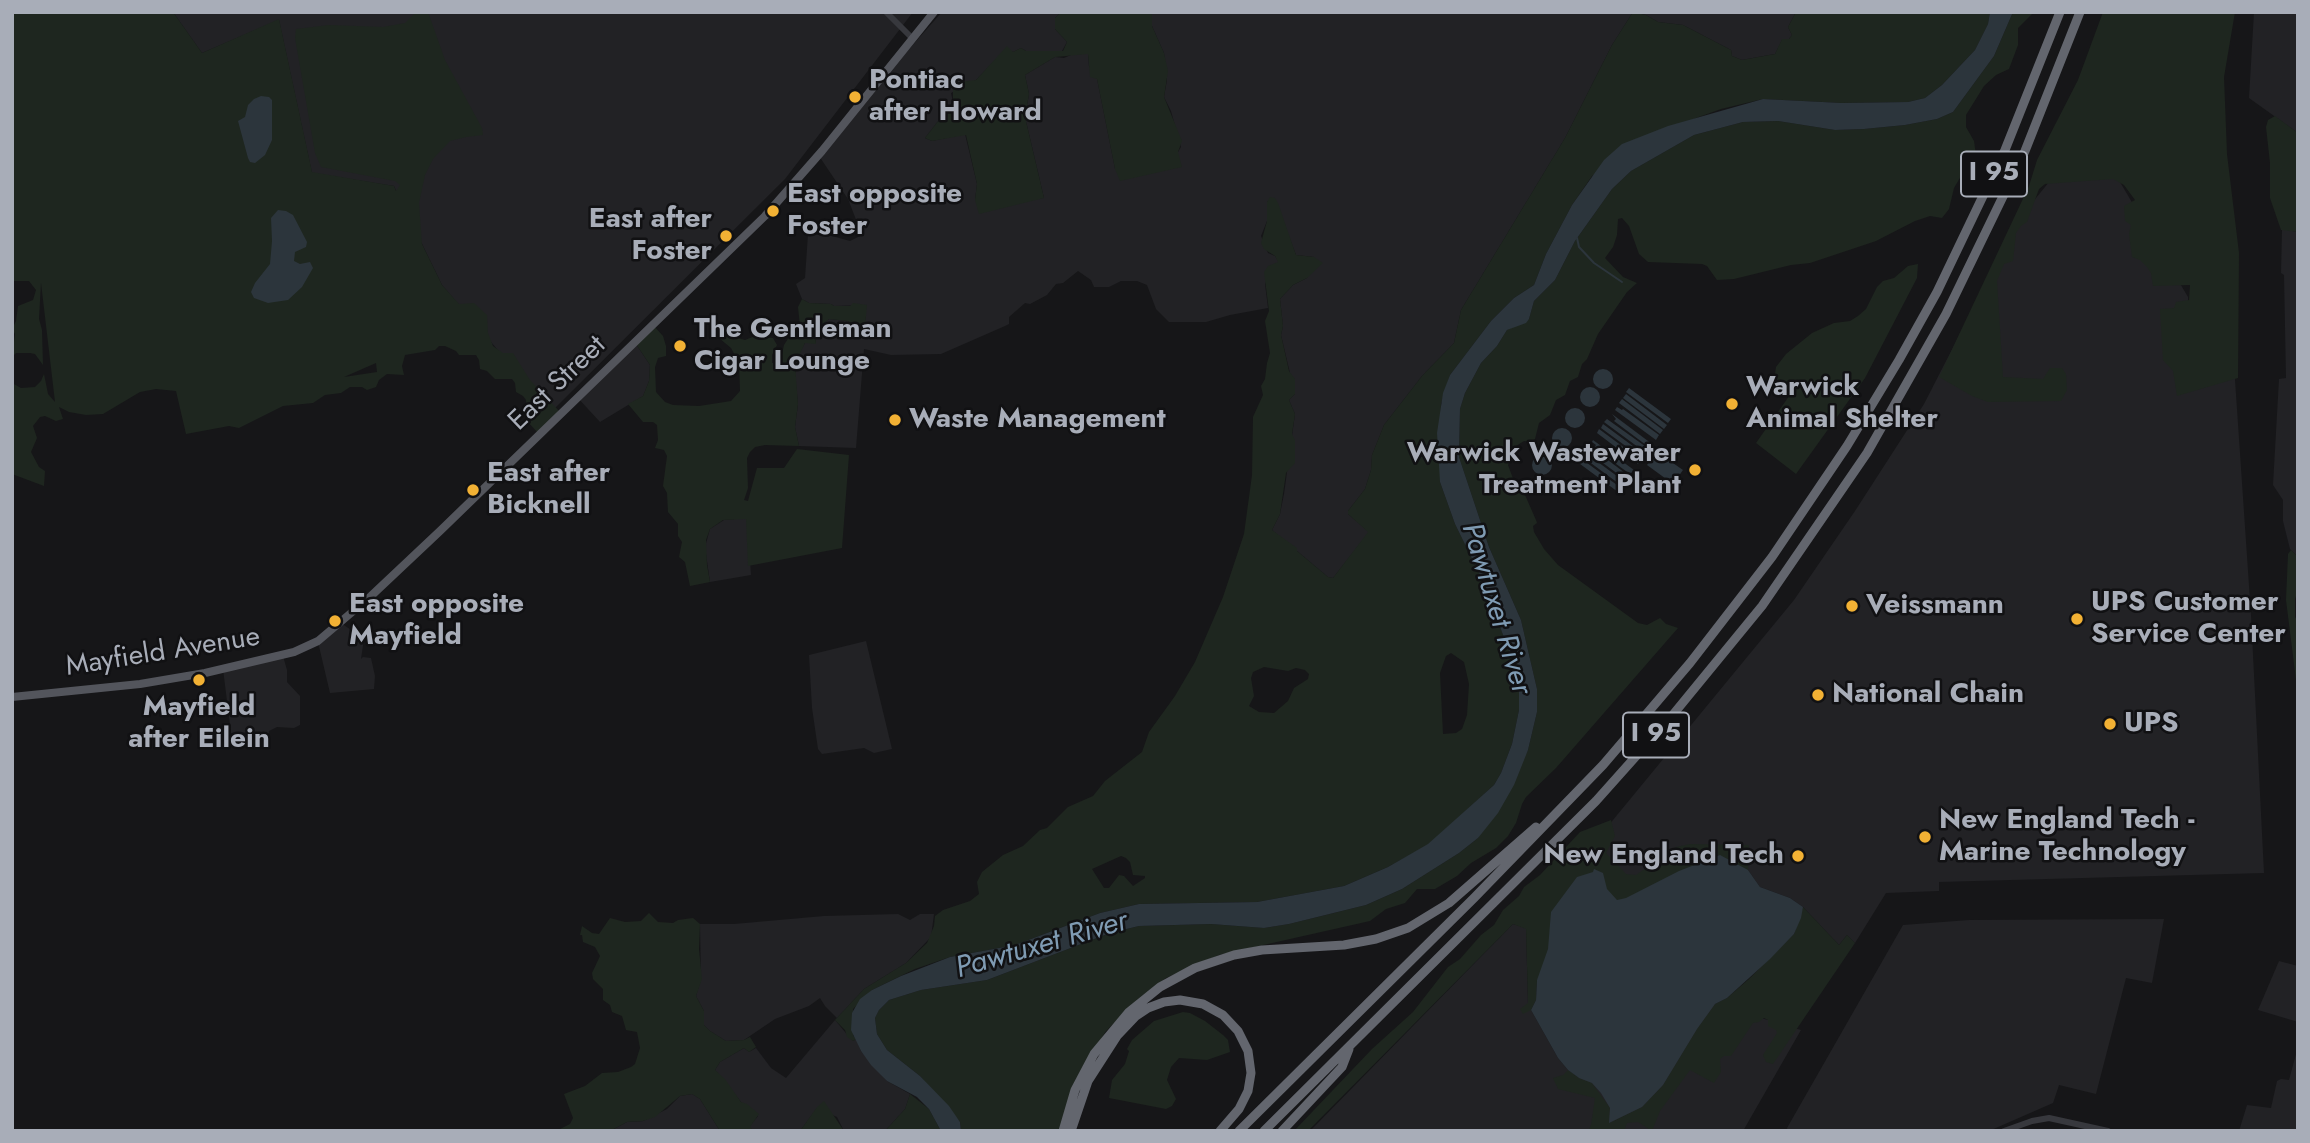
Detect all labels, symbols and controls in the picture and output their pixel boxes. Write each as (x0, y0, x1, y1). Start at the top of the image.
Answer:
place label: Pontiac after Howard (869, 64, 1042, 130)
marker: Pontiac after Howard (847, 89, 863, 105)
road number: I 95 (1961, 152, 2027, 196)
place label: East opposite Foster (787, 178, 962, 244)
place label: East after Foster (589, 203, 712, 269)
marker: East opposite Foster (765, 203, 781, 219)
marker: East after Foster (718, 228, 734, 244)
place label: The Gentleman Cigar Lounge (694, 313, 892, 379)
street label: East Street (502, 330, 614, 438)
marker: The Gentleman Cigar Lounge (672, 338, 688, 354)
place label: Warwick Animal Shelter (1746, 371, 1938, 437)
marker: Warwick Animal Shelter (1724, 396, 1740, 412)
place label: Waste Management (909, 403, 1166, 437)
marker: Waste Management (887, 412, 903, 428)
place label: Warwick Wastewater Treatment Plant (1407, 437, 1681, 503)
place label: East after Bicknell (487, 457, 610, 523)
marker: Warwick Wastewater Treatment Plant (1687, 462, 1703, 478)
marker: East after Bicknell (465, 482, 481, 498)
water label: Pawtuxet River (1452, 519, 1538, 699)
place label: UPS Customer Service Center (2091, 586, 2286, 652)
place label: East opposite Mayfield (349, 588, 524, 654)
place label: Veissmann (1866, 589, 2004, 623)
marker: Veissmann (1844, 598, 1860, 614)
marker: UPS Customer Service Center (2069, 611, 2085, 627)
marker: East opposite Mayfield (327, 613, 343, 629)
street label: Mayfield Avenue (64, 621, 262, 685)
marker: Mayfield after Eilein (191, 672, 207, 688)
place label: National Chain (1832, 678, 2024, 712)
marker: National Chain (1810, 687, 1826, 703)
place label: Mayfield after Eilein (128, 691, 270, 757)
place label: UPS (2124, 707, 2179, 741)
road number: I 95 (1623, 712, 1689, 758)
marker: UPS (2102, 716, 2118, 732)
place label: New England Tech - Marine Technology (1939, 804, 2194, 870)
marker: New England Tech - Marine Technology (1917, 829, 1933, 845)
place label: New England Tech (1543, 839, 1784, 873)
marker: New England Tech (1790, 848, 1806, 864)
water label: Pawtuxet River (952, 904, 1132, 988)

